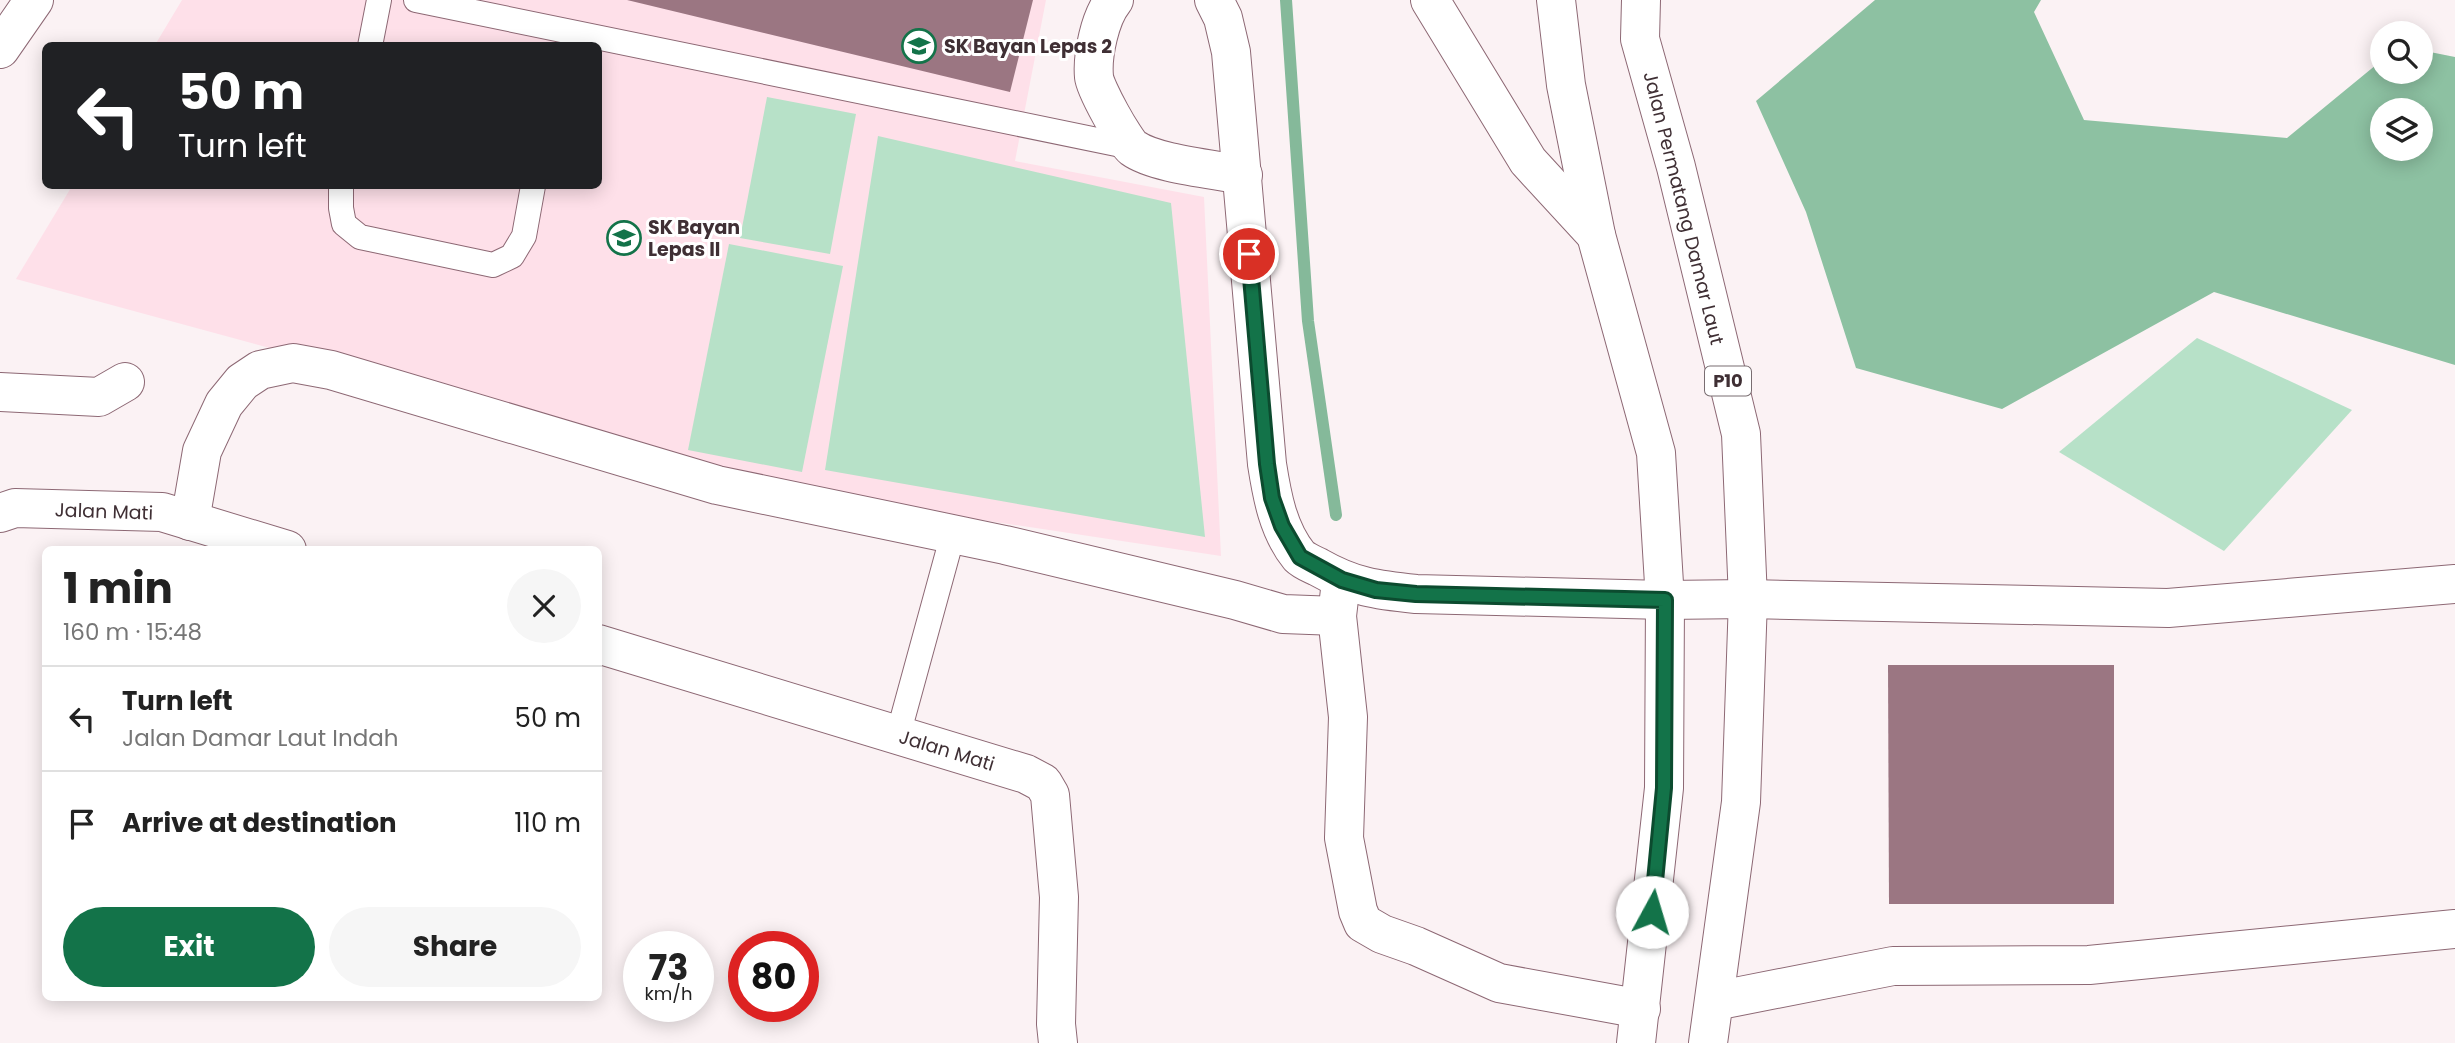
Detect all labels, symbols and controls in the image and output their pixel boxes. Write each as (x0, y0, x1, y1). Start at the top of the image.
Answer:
map controls (2370, 21, 2433, 161)
button: search (2370, 21, 2433, 84)
school or university icon: SK Bayan Lepas 2 (900, 27, 938, 65)
place label: SK Bayan Lepas 2 (944, 33, 1112, 60)
text: 50 m (178, 58, 304, 126)
street label: Jalan Permatang Damar Laut (1636, 69, 1731, 348)
icon: left (63, 70, 154, 161)
button: layers (2370, 98, 2433, 161)
text: Turn left (178, 123, 307, 168)
place label: SK Bayan Lepas II (648, 214, 740, 263)
school or university icon: SK Bayan Lepas II (605, 219, 643, 257)
pin (1219, 224, 1279, 284)
icon: arrive (1230, 235, 1268, 273)
road number: P10 (1705, 366, 1751, 396)
street label: Jalan Mati (54, 496, 154, 527)
text: 1 min (63, 559, 173, 618)
button: close (507, 569, 581, 643)
text: 160 m · 15:48 (63, 616, 202, 648)
text: Turn left (122, 683, 233, 719)
icon: left (63, 700, 101, 738)
text: 50 m (515, 700, 581, 736)
text: Jalan Damar Laut Indah (122, 722, 398, 754)
street label: Jalan Mati (896, 723, 998, 778)
icon: arrive (63, 805, 101, 843)
text: Arrive at destination (122, 805, 397, 841)
text: 110 m (514, 805, 581, 841)
position arrow (1615, 875, 1689, 949)
button: Exit (63, 907, 315, 987)
button: Share (329, 907, 581, 987)
speed limit sign: 80 (728, 931, 819, 1022)
text: 73 (649, 943, 688, 992)
text: km/h (645, 981, 692, 1006)

